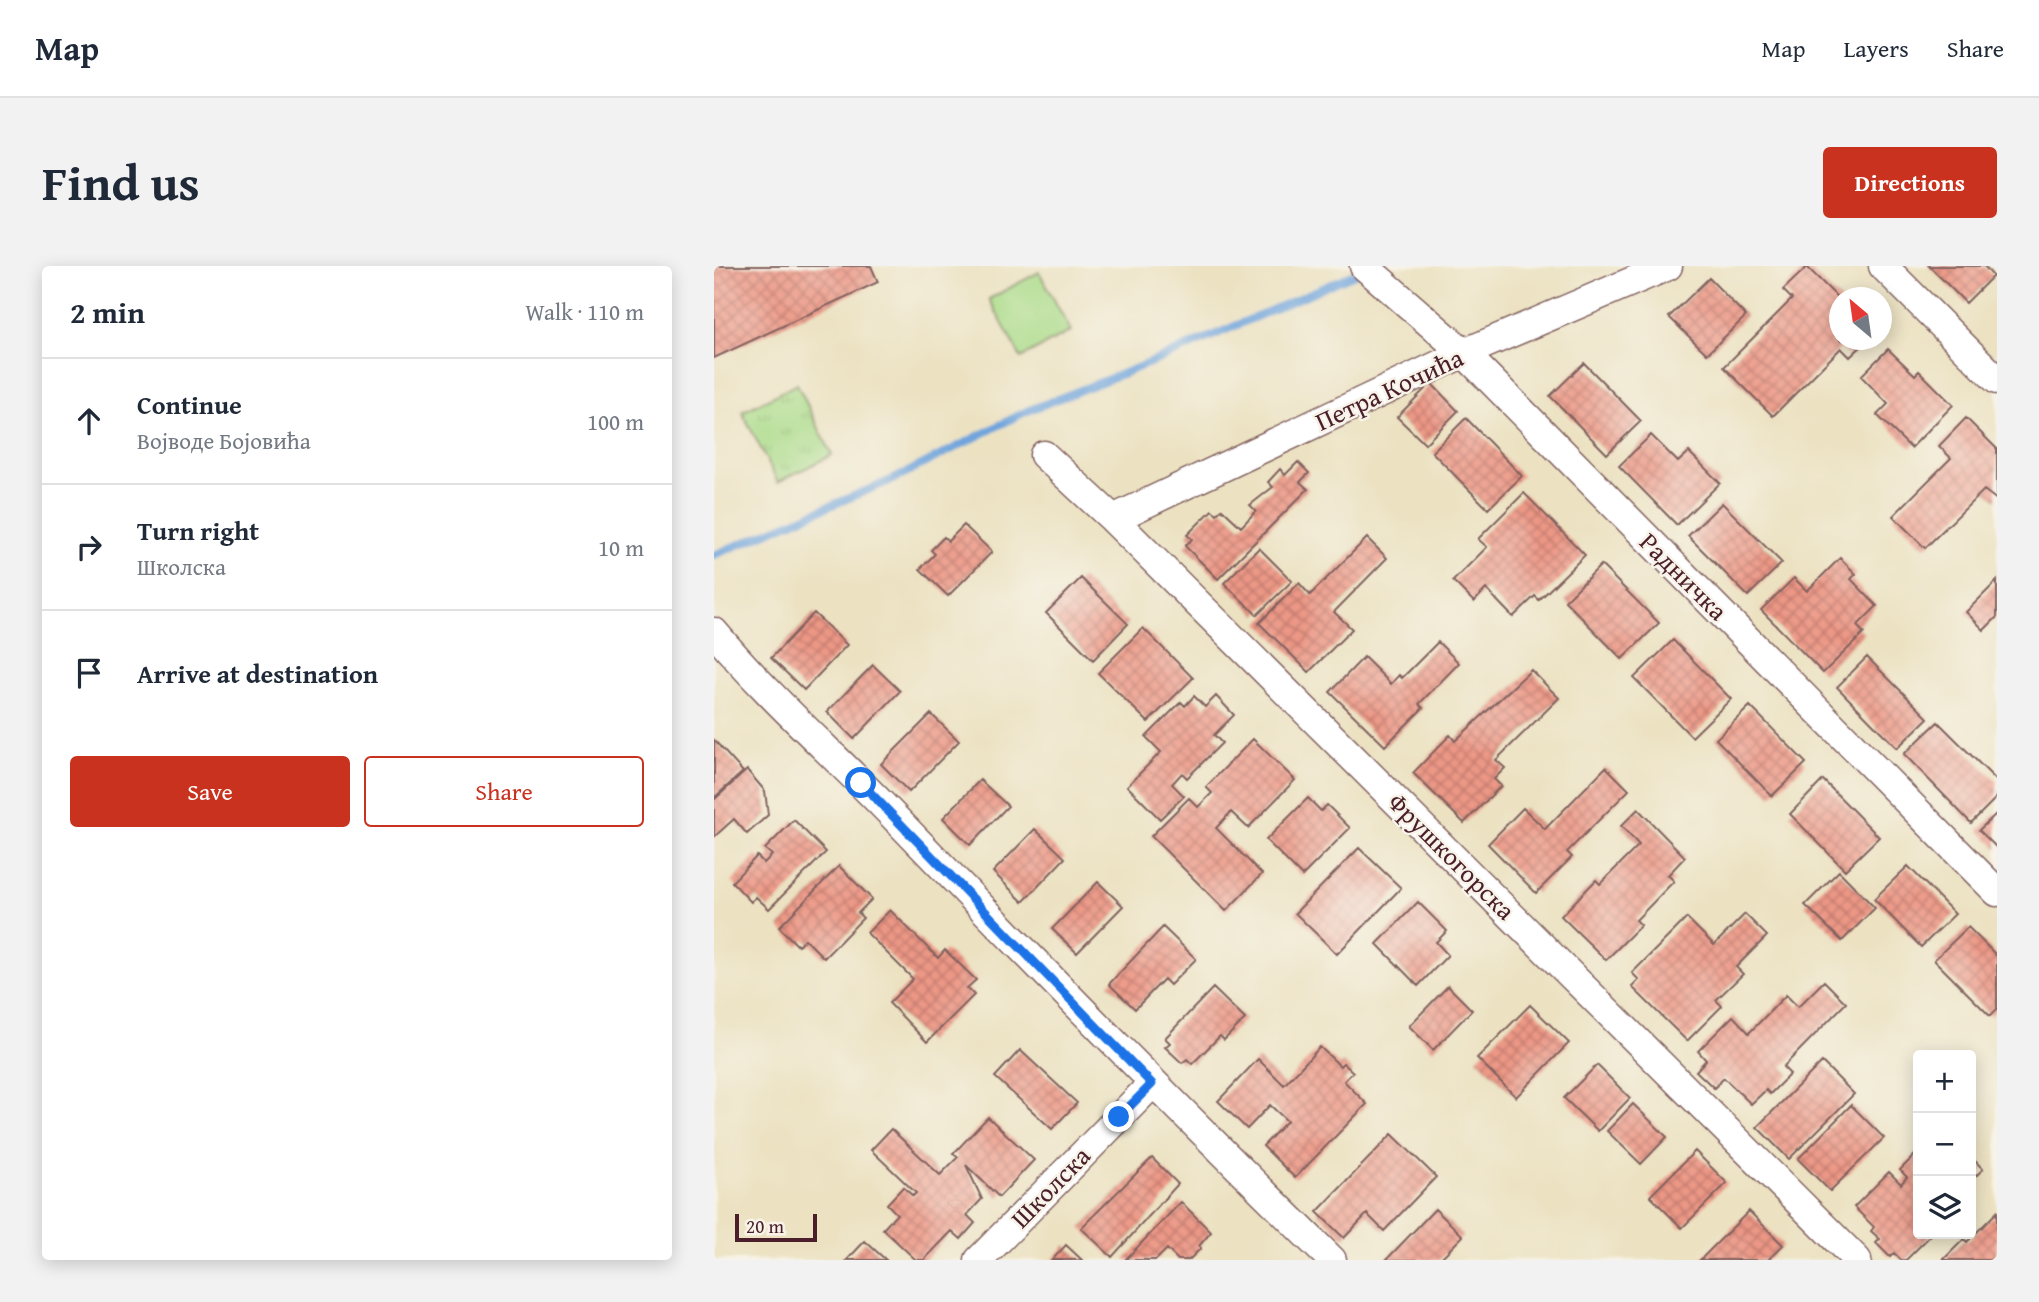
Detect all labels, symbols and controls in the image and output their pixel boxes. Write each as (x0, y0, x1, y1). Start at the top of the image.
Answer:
text: Map (35, 24, 99, 72)
text: Map (1762, 31, 1805, 66)
text: Layers (1843, 31, 1909, 66)
text: Share (1947, 31, 2004, 66)
text: Find us (42, 146, 200, 218)
button: Directions (1823, 147, 1997, 218)
north arrow (1829, 287, 1892, 350)
text: 2 min (70, 290, 145, 334)
text: Walk · 110 m (525, 295, 644, 328)
street label: Петра Кочића (1309, 337, 1470, 440)
text: Continue (137, 385, 242, 424)
icon: ahead (70, 402, 108, 440)
text: 100 m (587, 405, 644, 438)
text: Војводе Бојовића (137, 424, 311, 457)
text: Turn right (137, 511, 259, 550)
street label: Радничка (1631, 523, 1737, 629)
icon: right (70, 528, 108, 566)
text: 10 m (598, 531, 644, 564)
text: Школска (137, 550, 226, 583)
icon: arrive (70, 654, 108, 692)
text: Arrive at destination (137, 654, 378, 693)
button: Save (70, 756, 350, 827)
button: Share (364, 756, 644, 827)
route start (845, 767, 876, 798)
street label: Фрушкогорска (1379, 783, 1525, 929)
map controls (1913, 1050, 1976, 1239)
button: + (1913, 1050, 1976, 1113)
route end (1103, 1101, 1134, 1132)
button: − (1913, 1113, 1976, 1176)
street label: Школска (1001, 1137, 1099, 1237)
button: layers (1913, 1176, 1976, 1239)
scale bar (735, 1211, 817, 1243)
text: 20 m (746, 1212, 784, 1240)

